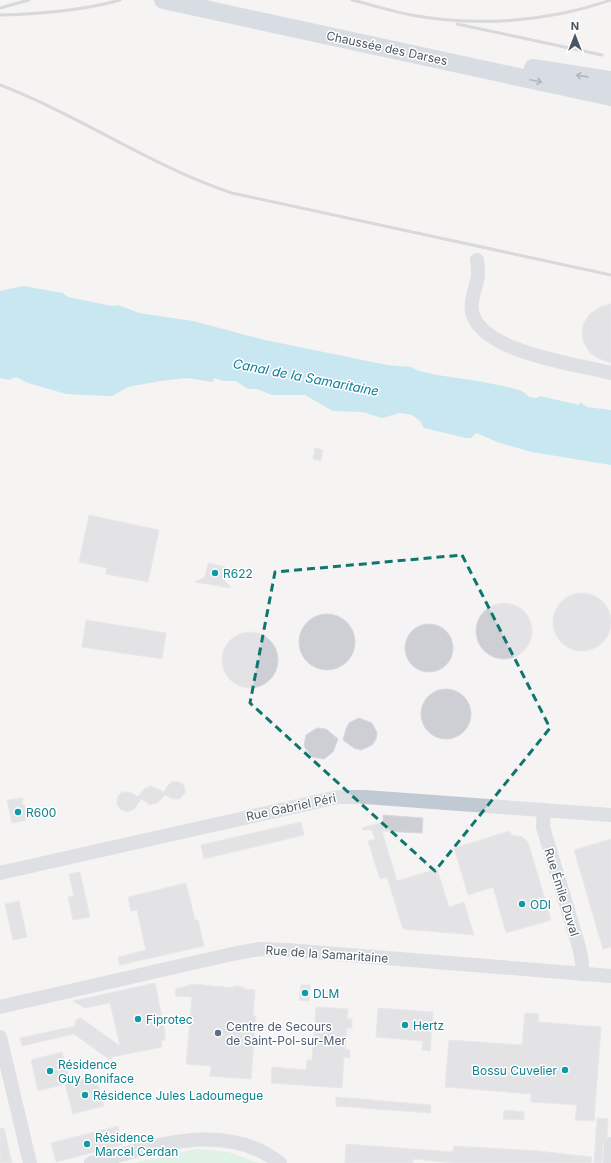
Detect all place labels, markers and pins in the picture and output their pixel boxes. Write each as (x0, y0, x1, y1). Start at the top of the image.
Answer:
place label: R622 (223, 566, 253, 581)
marker: R622 (210, 568, 220, 578)
place label: R600 (26, 805, 56, 820)
marker: R600 (13, 807, 23, 817)
place label: ODI (530, 897, 551, 912)
marker: ODI (517, 899, 527, 909)
place label: DLM (313, 986, 339, 1001)
marker: DLM (300, 988, 310, 998)
place label: Fiprotec (146, 1012, 193, 1027)
marker: Fiprotec (133, 1014, 143, 1024)
place label: Hertz (413, 1018, 444, 1033)
place label: Centre de Secours de Saint-Pol-sur-Mer (226, 1019, 346, 1048)
marker: Hertz (400, 1020, 410, 1030)
marker: Centre de Secours de Saint-Pol-sur-Mer (213, 1028, 223, 1038)
place label: Résidence Guy Boniface (58, 1057, 134, 1086)
place label: Bossu Cuvelier (472, 1063, 557, 1078)
marker: Bossu Cuvelier (560, 1065, 570, 1075)
marker: Résidence Guy Boniface (45, 1066, 55, 1076)
place label: Résidence Jules Ladoumegue (93, 1088, 263, 1103)
marker: Résidence Jules Ladoumegue (80, 1090, 90, 1100)
place label: Résidence Marcel Cerdan (95, 1130, 178, 1159)
marker: Résidence Marcel Cerdan (82, 1139, 92, 1149)

